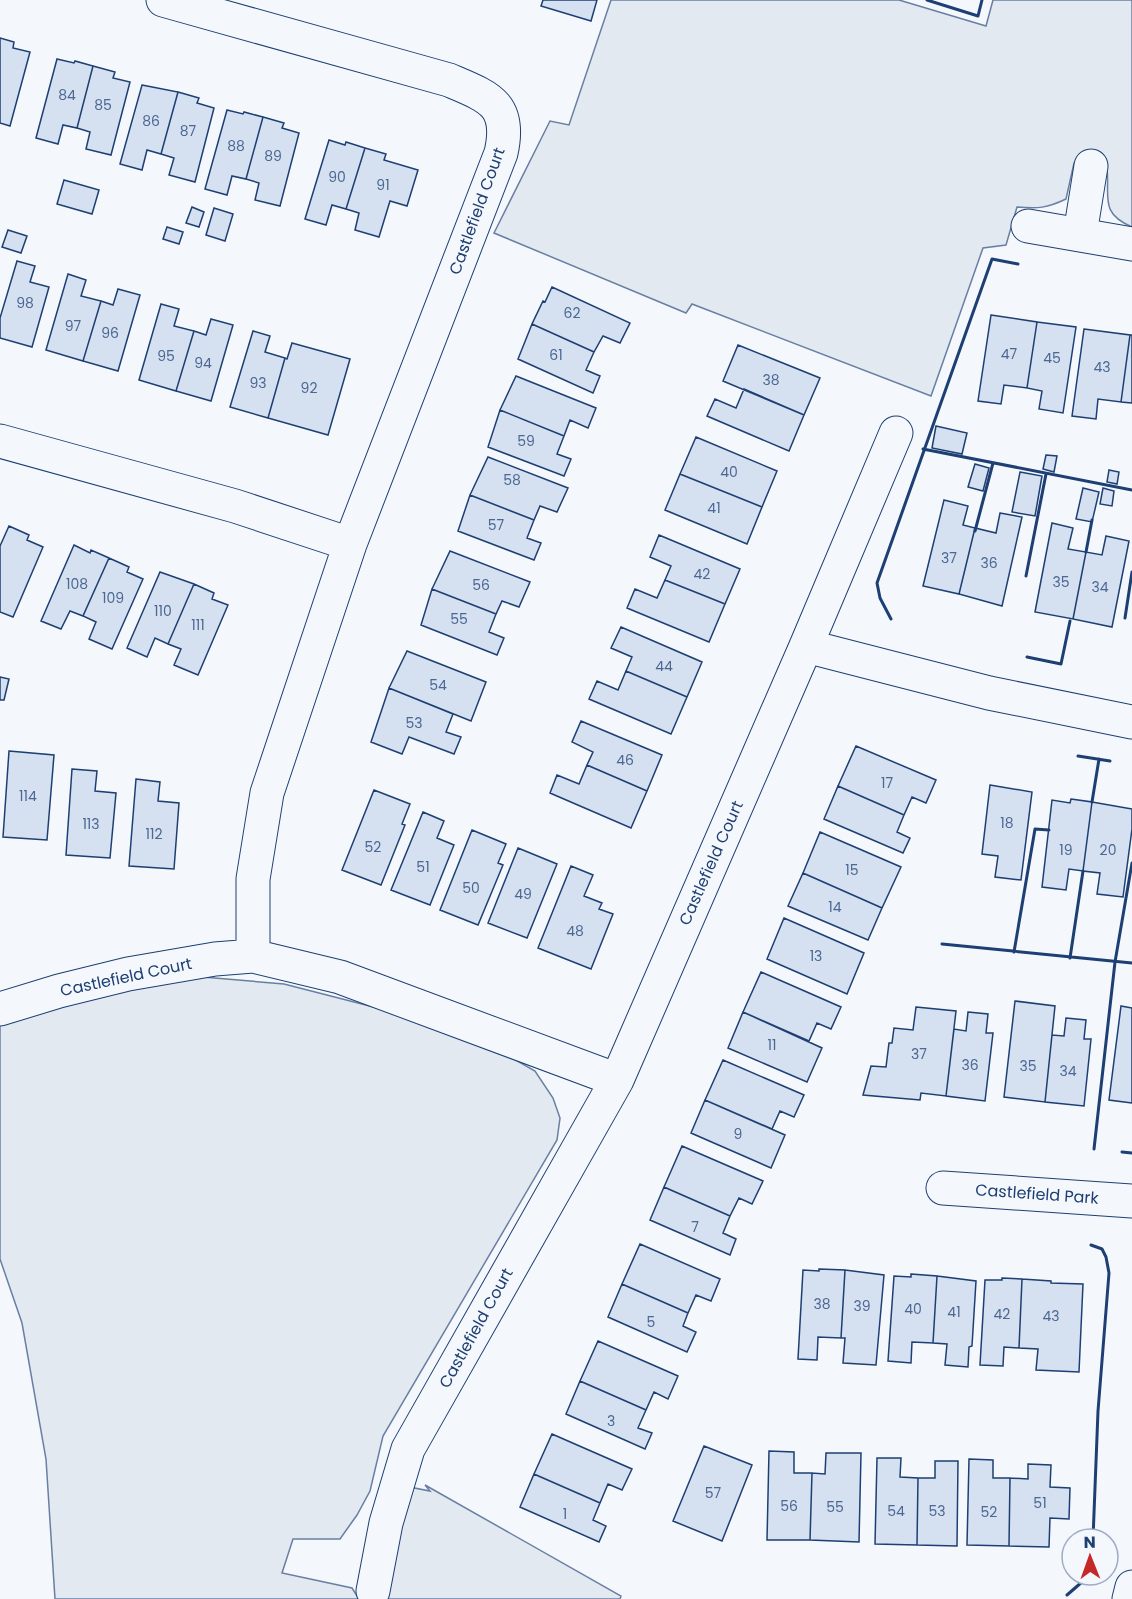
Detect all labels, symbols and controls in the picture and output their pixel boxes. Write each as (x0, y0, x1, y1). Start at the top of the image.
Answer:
house number: 84 (58, 85, 76, 105)
house number: 85 (94, 95, 112, 115)
house number: 86 (142, 111, 160, 131)
house number: 87 (180, 121, 197, 141)
house number: 88 (227, 136, 245, 156)
street label: Castlefield Court (443, 144, 511, 278)
house number: 89 (264, 146, 282, 166)
house number: 90 (328, 167, 346, 187)
house number: 91 (376, 175, 390, 195)
house number: 98 (16, 293, 34, 313)
house number: 62 (564, 303, 580, 323)
house number: 97 (65, 316, 82, 336)
house number: 96 (101, 323, 119, 343)
house number: 47 (1001, 344, 1018, 364)
house number: 61 (549, 345, 563, 365)
house number: 95 (157, 346, 175, 366)
house number: 45 (1043, 348, 1061, 368)
house number: 94 (194, 353, 212, 373)
house number: 43 (1093, 357, 1111, 377)
house number: 38 (762, 370, 780, 390)
house number: 93 (249, 373, 267, 393)
house number: 92 (301, 378, 317, 398)
house number: 59 (517, 431, 535, 451)
house number: 40 (720, 462, 738, 482)
house number: 58 (503, 470, 521, 490)
house number: 41 (707, 498, 721, 518)
house number: 57 (488, 515, 505, 535)
house number: 37 (941, 548, 957, 568)
house number: 36 (980, 553, 998, 573)
house number: 42 (694, 564, 710, 584)
house number: 35 (1052, 572, 1070, 592)
house number: 108 (66, 574, 88, 594)
house number: 56 (472, 575, 490, 595)
house number: 34 (1091, 577, 1109, 597)
house number: 109 (102, 588, 124, 608)
house number: 110 (154, 601, 172, 621)
house number: 55 (450, 609, 468, 629)
house number: 111 (191, 615, 205, 635)
house number: 44 (655, 656, 673, 676)
house number: 54 (429, 675, 447, 695)
house number: 53 (405, 713, 423, 733)
house number: 46 (616, 750, 634, 770)
house number: 17 (881, 773, 893, 793)
house number: 114 (19, 786, 37, 806)
street label: Castlefield Court (673, 797, 749, 929)
house number: 18 (1000, 813, 1014, 833)
house number: 113 (82, 814, 100, 834)
house number: 112 (145, 824, 163, 844)
house number: 52 (365, 837, 381, 857)
house number: 19 (1059, 840, 1073, 860)
house number: 20 (1100, 840, 1116, 860)
house number: 51 (416, 857, 430, 877)
house number: 15 (845, 860, 859, 880)
house number: 50 (462, 878, 480, 898)
house number: 49 (514, 884, 532, 904)
house number: 14 (828, 897, 842, 917)
house number: 48 (566, 921, 584, 941)
house number: 13 (810, 946, 822, 966)
street label: Castlefield Court (58, 952, 194, 1002)
house number: 11 (768, 1035, 776, 1055)
house number: 37 (911, 1044, 927, 1064)
house number: 36 (961, 1055, 979, 1075)
house number: 35 (1019, 1056, 1037, 1076)
house number: 34 (1059, 1061, 1077, 1081)
house number: 9 (734, 1124, 742, 1144)
street label: Castlefield Park (975, 1178, 1100, 1210)
house number: 7 (691, 1217, 699, 1237)
street label: Castlefield Court (433, 1264, 519, 1392)
house number: 38 (813, 1294, 831, 1314)
house number: 39 (853, 1296, 871, 1316)
house number: 40 (904, 1299, 922, 1319)
house number: 41 (947, 1302, 961, 1322)
house number: 42 (994, 1304, 1010, 1324)
house number: 43 (1042, 1306, 1060, 1326)
house number: 5 (647, 1312, 655, 1332)
house number: 3 (607, 1411, 615, 1431)
house number: 57 (705, 1483, 722, 1503)
house number: 51 (1033, 1493, 1047, 1513)
house number: 56 (780, 1496, 798, 1516)
house number: 55 (826, 1497, 844, 1517)
house number: 54 (887, 1501, 905, 1521)
house number: 53 (928, 1501, 946, 1521)
house number: 52 (981, 1502, 997, 1522)
house number: 1 (563, 1504, 567, 1524)
north arrow (1060, 1527, 1120, 1587)
text: N (1084, 1531, 1096, 1554)

